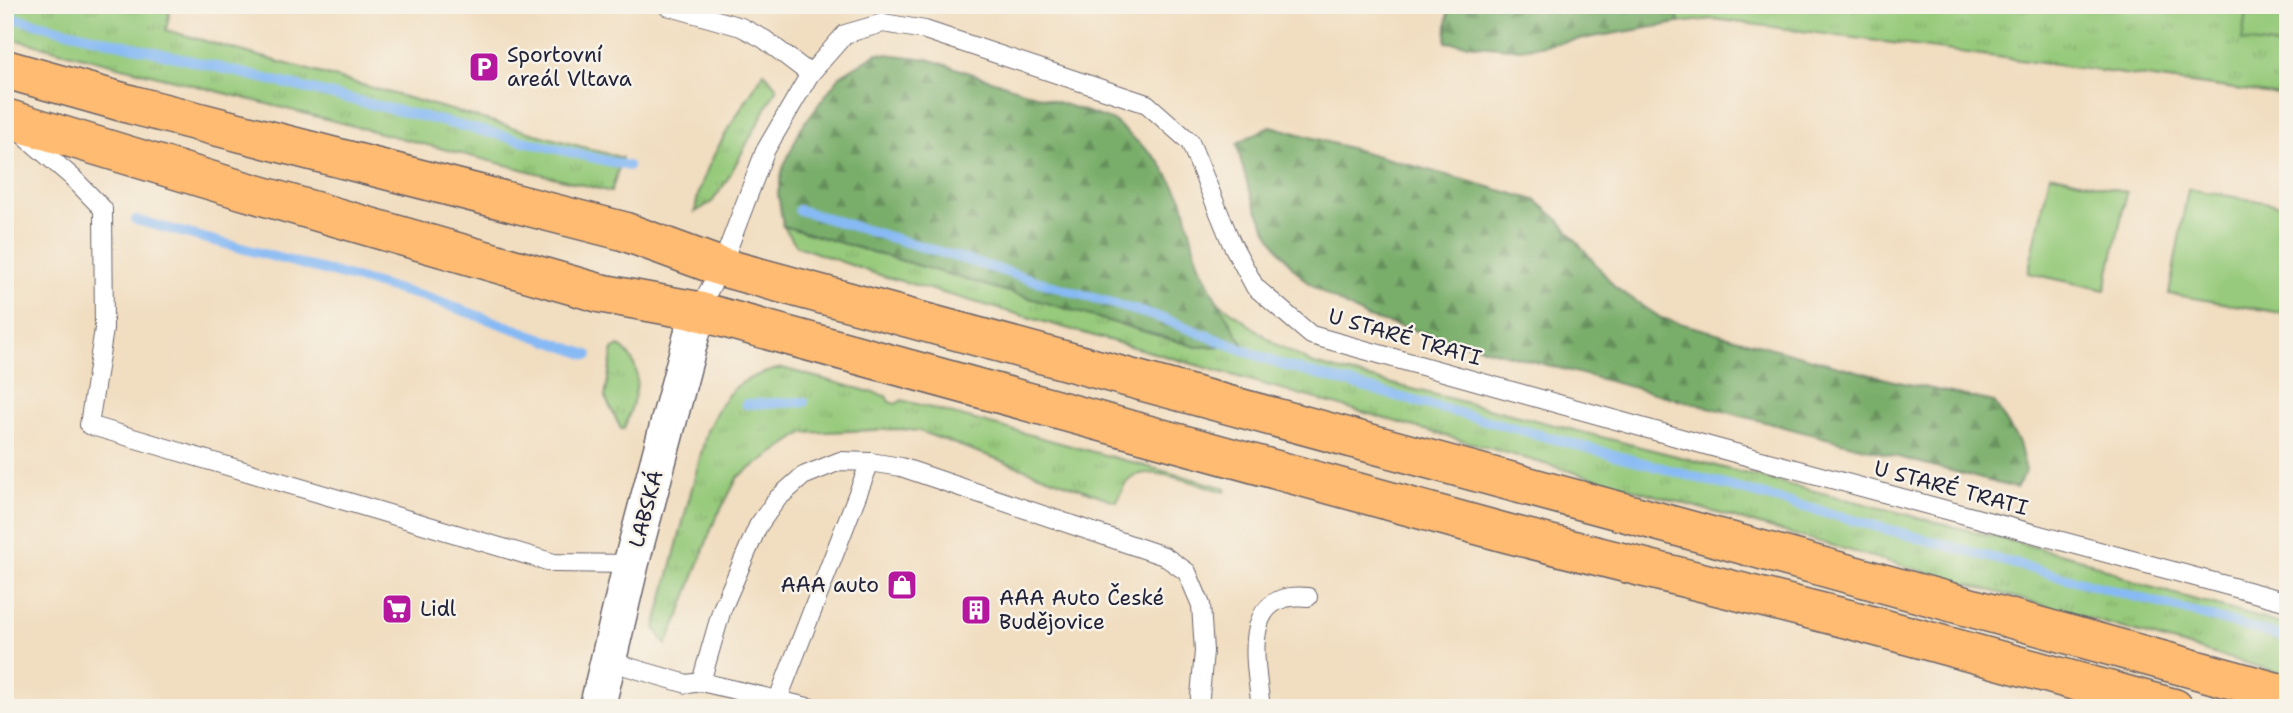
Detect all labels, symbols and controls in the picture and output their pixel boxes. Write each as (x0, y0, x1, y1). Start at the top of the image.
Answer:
place label: Sportovní areál Vltava (507, 41, 632, 93)
parking icon: Sportovní areál Vltava (467, 50, 501, 84)
street label: U STARÉ TRATI (1325, 301, 1485, 372)
street label: U STARÉ TRATI (1871, 453, 2031, 522)
street label: LABSKÁ (621, 467, 670, 551)
shop icon: AAA auto (885, 568, 919, 602)
place label: AAA auto (780, 571, 879, 599)
place label: AAA Auto České Budějovice (999, 583, 1164, 636)
supermarket icon: Lidl (380, 592, 414, 626)
building icon: AAA Auto České Budějovice (959, 593, 993, 627)
place label: Lidl (420, 595, 457, 623)

